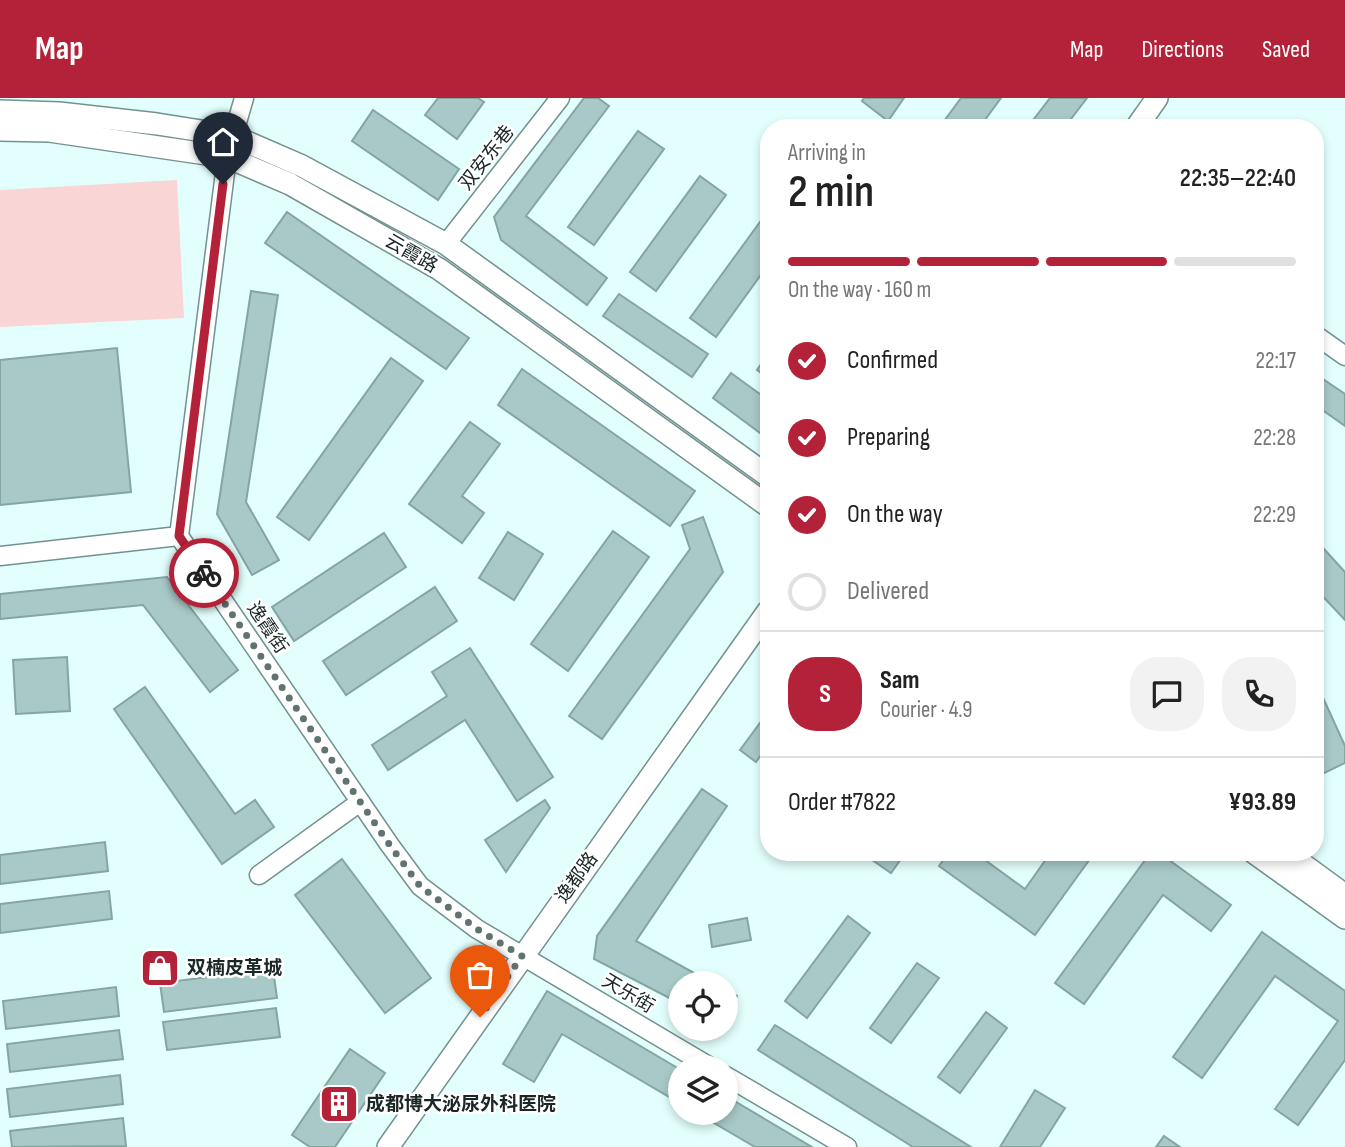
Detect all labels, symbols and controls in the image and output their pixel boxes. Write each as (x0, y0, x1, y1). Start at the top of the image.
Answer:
text: Map (35, 29, 84, 69)
text: Map (1070, 35, 1103, 64)
text: Directions (1141, 35, 1224, 64)
text: Saved (1262, 35, 1310, 64)
pin (193, 112, 253, 184)
street label: 双安东巷 (455, 121, 519, 195)
icon: home (204, 123, 242, 161)
text: Arriving in (788, 139, 866, 167)
text: 22:35–22:40 (1180, 163, 1296, 194)
text: 2 min (788, 165, 874, 220)
street label: 云霞路 (381, 230, 441, 278)
text: On the way · 160 m (788, 276, 931, 304)
icon: check (788, 342, 826, 380)
text: Confirmed (847, 345, 938, 376)
text: 22:17 (1255, 347, 1296, 375)
icon: check (788, 419, 826, 457)
text: Preparing (847, 422, 930, 453)
text: 22:28 (1253, 424, 1296, 452)
icon: check (788, 496, 826, 534)
text: On the way (847, 499, 943, 530)
text: 22:29 (1253, 501, 1296, 529)
courier (169, 538, 239, 608)
icon: bike (185, 554, 223, 592)
text: Delivered (847, 576, 929, 607)
street label: 逸霞街 (242, 598, 292, 658)
button: chat (1130, 657, 1204, 731)
button: phone (1222, 657, 1296, 731)
text: Sam (880, 665, 920, 696)
text: S (819, 679, 831, 710)
text: Courier · 4.9 (880, 696, 972, 724)
text: Order #7822 (788, 787, 896, 818)
text: ¥93.89 (1228, 787, 1296, 818)
street label: 逸都路 (551, 848, 603, 908)
pin (450, 945, 510, 1017)
shop icon: 双楠皮革城 (139, 947, 181, 989)
icon: bag (461, 956, 499, 994)
place label: 双楠皮革城 (187, 957, 282, 980)
street label: 天乐街 (598, 969, 658, 1019)
map controls (668, 971, 738, 1125)
button: locate (668, 971, 738, 1041)
button: layers (668, 1055, 738, 1125)
building icon: 成都博大泌尿外科医院 (318, 1083, 360, 1125)
place label: 成都博大泌尿外科医院 (366, 1093, 556, 1116)

